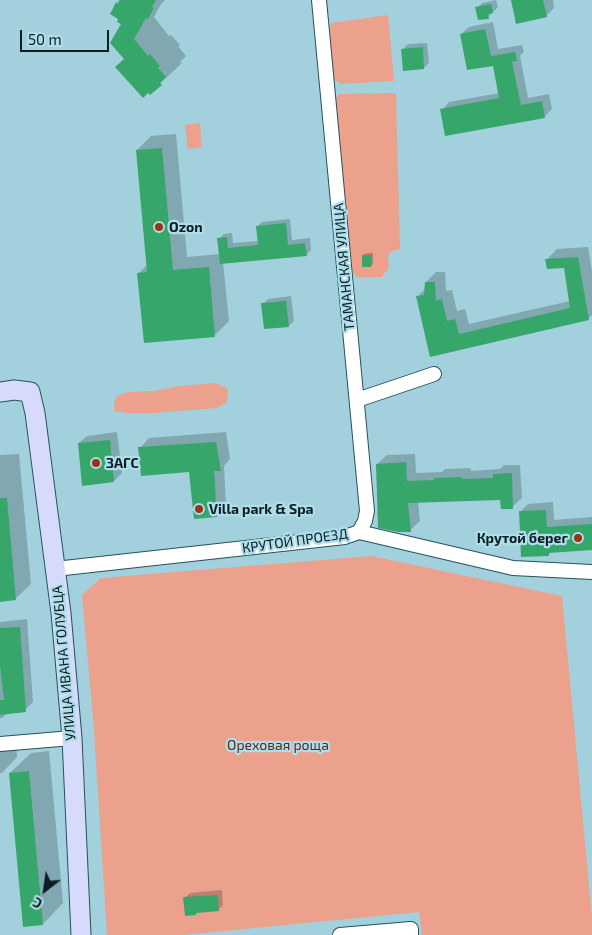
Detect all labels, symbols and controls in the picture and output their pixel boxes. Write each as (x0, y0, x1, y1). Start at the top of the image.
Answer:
scale bar (22, 20, 111, 52)
text: 50 m (28, 30, 62, 48)
street label: ТАМАНСКАЯ УЛИЦА (330, 202, 358, 332)
place label: Ozon (169, 219, 203, 235)
marker: Ozon (153, 221, 165, 233)
place label: ЗАГС (106, 455, 139, 471)
marker: ЗАГС (90, 457, 102, 469)
place label: Villa park & Spa (209, 501, 314, 517)
marker: Villa park & Spa (193, 503, 205, 515)
street label: КРУТОЙ ПРОЕЗД (241, 525, 349, 557)
place label: Крутой берег (477, 530, 568, 546)
marker: Крутой берег (572, 532, 584, 544)
street label: УЛИЦА ИВАНА ГОЛУБЦА (49, 585, 79, 741)
park label: Ореховая роща (227, 737, 329, 753)
north arrow (20, 865, 70, 915)
text: С (29, 894, 45, 913)

